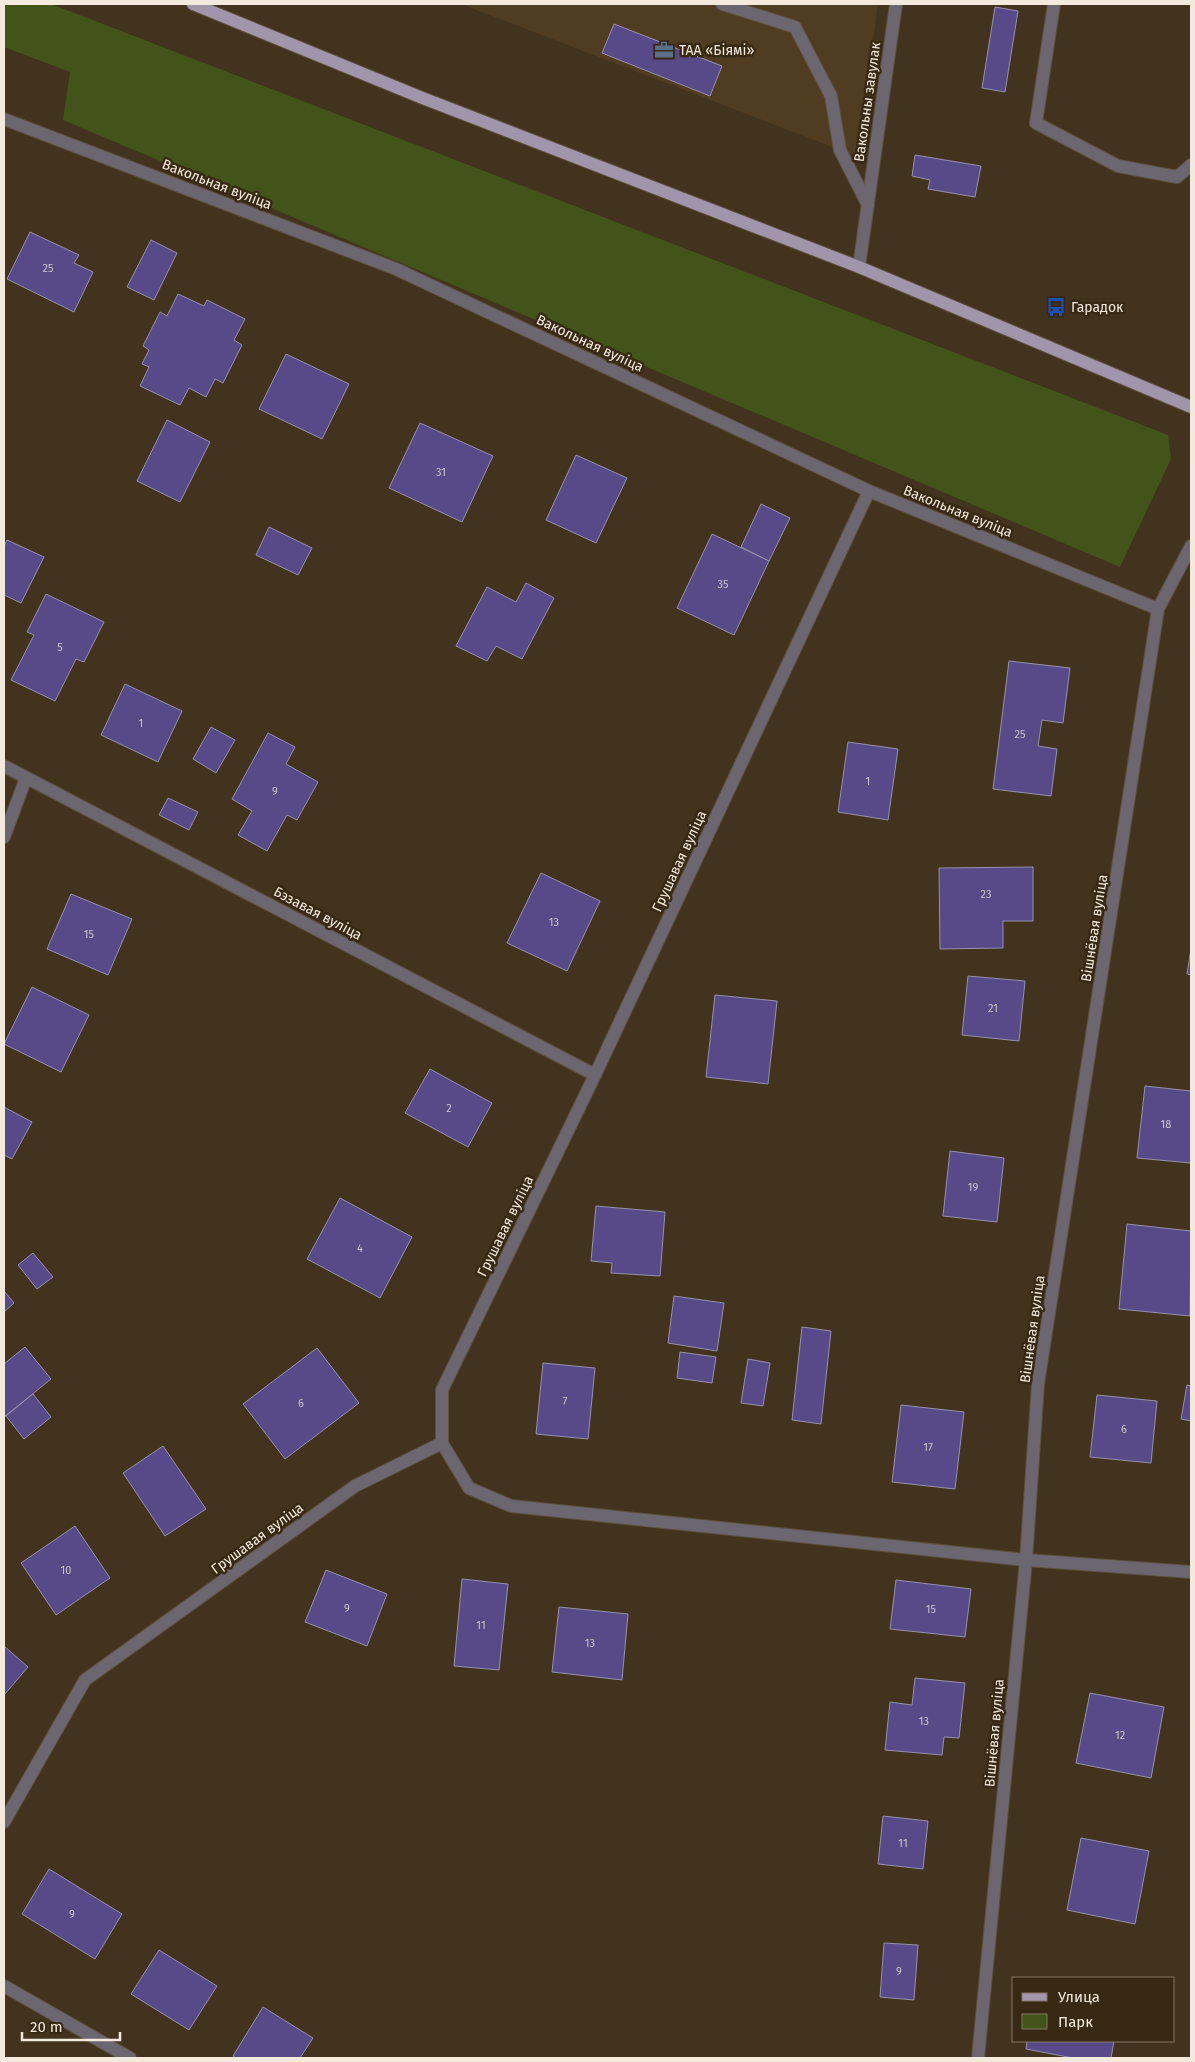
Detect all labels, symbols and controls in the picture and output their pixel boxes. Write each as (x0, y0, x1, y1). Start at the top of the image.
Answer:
office icon: ТАА «Біямі» (653, 39, 675, 61)
street label: Вакольны завулак (851, 40, 884, 163)
place label: ТАА «Біямі» (679, 42, 754, 59)
street label: Вакольная вуліца (160, 156, 274, 213)
house number: 25 (43, 262, 54, 275)
bus stop icon: Гарадок (1045, 296, 1067, 318)
place label: Гарадок (1071, 299, 1124, 316)
street label: Вакольная вуліца (534, 311, 646, 376)
house number: 31 (436, 466, 446, 479)
street label: Вакольная вуліца (901, 482, 1015, 541)
house number: 35 (718, 578, 729, 591)
house number: 5 (57, 641, 63, 654)
house number: 1 (139, 717, 143, 730)
house number: 25 (1015, 728, 1026, 741)
house number: 1 (866, 775, 870, 788)
house number: 9 (272, 785, 278, 798)
street label: Грушавая вуліца (648, 808, 710, 915)
street label: Вішнёвая вуліца (1078, 873, 1111, 983)
street label: Бэзавая вуліца (271, 883, 365, 944)
house number: 23 (981, 888, 991, 901)
house number: 13 (549, 916, 559, 929)
house number: 15 (84, 928, 95, 941)
house number: 21 (988, 1002, 998, 1015)
house number: 2 (446, 1102, 452, 1115)
house number: 18 (1161, 1118, 1171, 1131)
street label: Грушавая вуліца (474, 1173, 537, 1279)
house number: 19 (968, 1181, 978, 1194)
house number: 4 (357, 1242, 363, 1255)
street label: Вішнёвая вуліца (1017, 1274, 1048, 1384)
house number: 7 (563, 1395, 568, 1408)
house number: 6 (298, 1397, 304, 1410)
house number: 6 (1121, 1423, 1127, 1436)
house number: 17 (923, 1441, 933, 1454)
street label: Грушавая вуліца (208, 1499, 307, 1578)
house number: 10 (61, 1564, 71, 1577)
house number: 9 (344, 1602, 350, 1615)
house number: 15 (926, 1603, 937, 1616)
house number: 11 (476, 1619, 486, 1632)
house number: 13 (585, 1637, 595, 1650)
street label: Вішнёвая вуліца (981, 1678, 1008, 1788)
house number: 13 (919, 1715, 929, 1728)
house number: 12 (1115, 1729, 1125, 1742)
house number: 11 (898, 1837, 908, 1850)
house number: 9 (69, 1908, 75, 1921)
house number: 9 (896, 1965, 902, 1978)
legend (1012, 1977, 1175, 2042)
text: Улица (1058, 1988, 1100, 2006)
scale bar (22, 2010, 120, 2042)
text: Парк (1058, 2013, 1093, 2031)
text: 20 m (30, 2018, 63, 2036)

